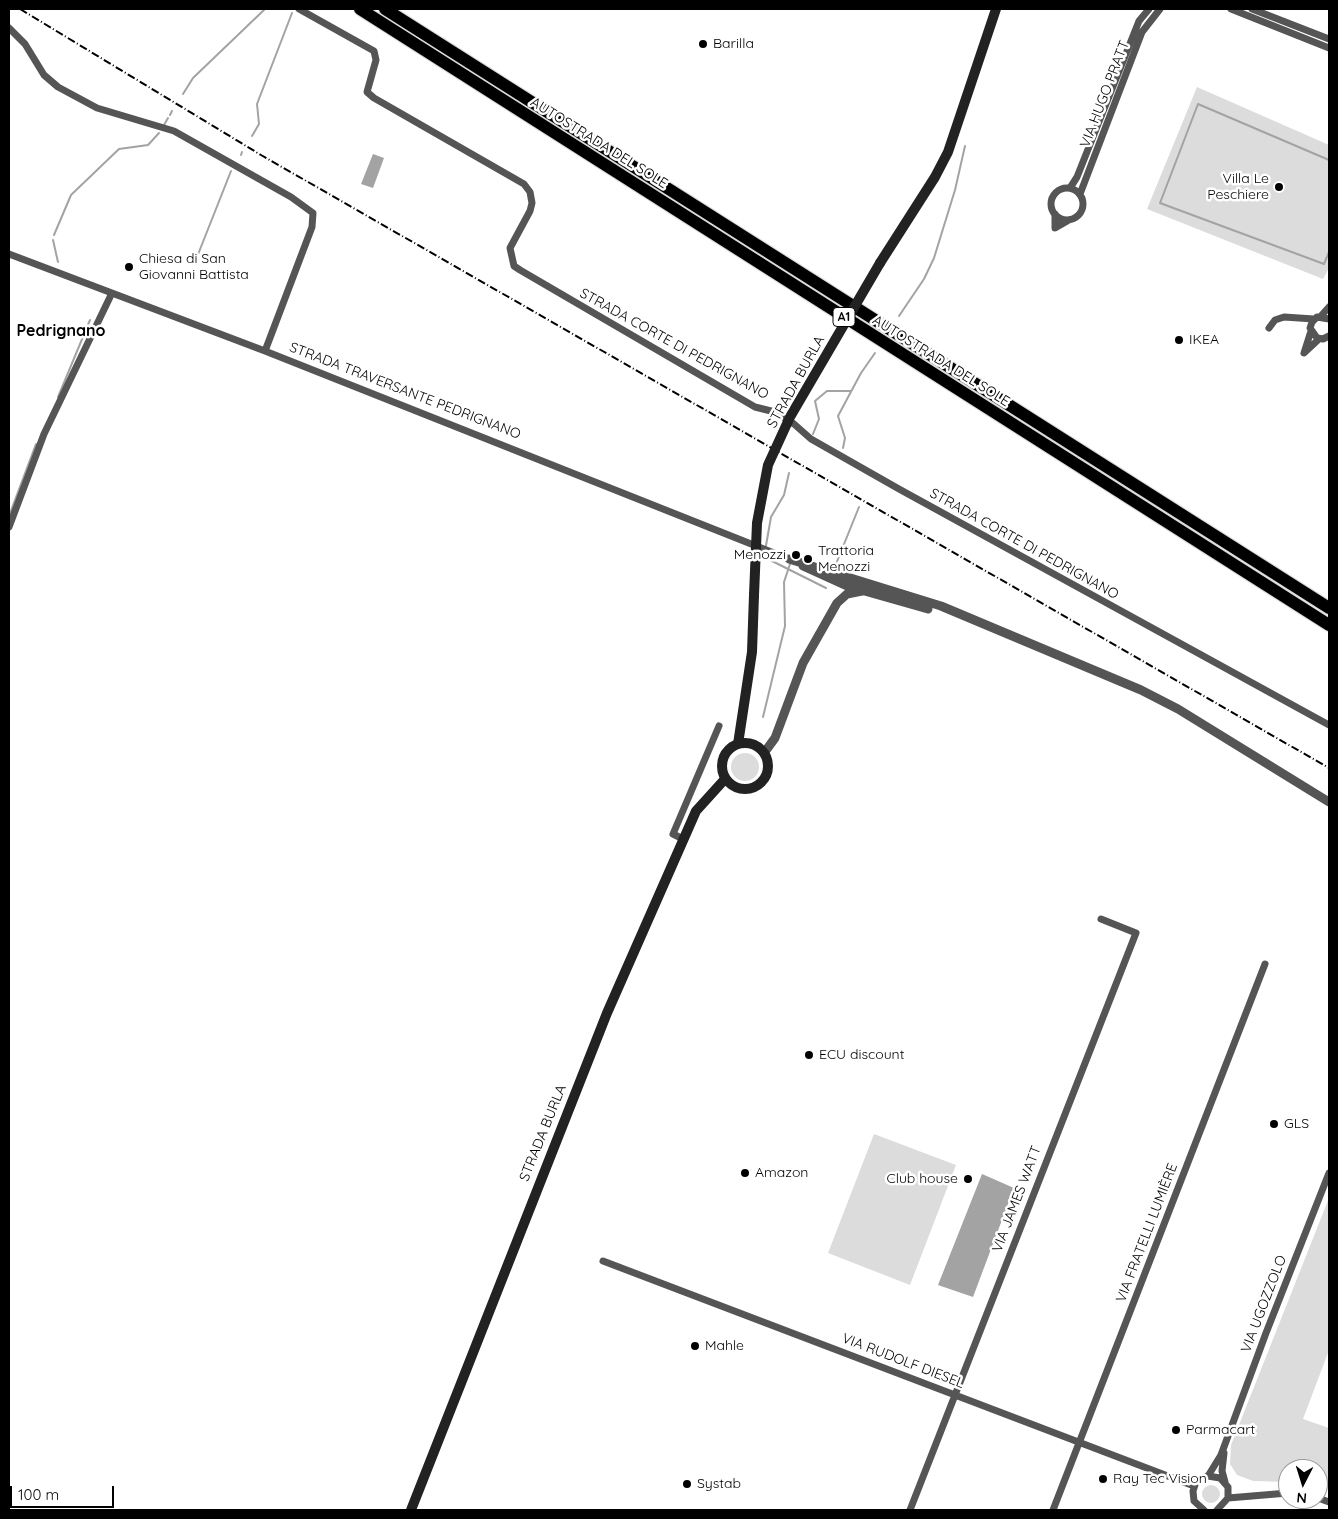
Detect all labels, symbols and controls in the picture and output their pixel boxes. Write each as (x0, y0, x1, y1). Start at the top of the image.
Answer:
place label: Barilla (713, 36, 754, 52)
marker: Barilla (697, 38, 709, 50)
street label: VIA HUGO PRATT (1077, 38, 1133, 150)
street label: AUTOSTRADA DEL SOLE (527, 94, 671, 192)
place label: Villa Le Peschiere (1207, 171, 1269, 203)
marker: Villa Le Peschiere (1273, 181, 1285, 193)
place label: Chiesa di San Giovanni Battista (139, 251, 249, 284)
marker: Chiesa di San Giovanni Battista (123, 261, 135, 273)
street label: STRADA CORTE DI PEDRIGNANO (577, 285, 771, 403)
road number: A1 (833, 308, 855, 326)
street label: AUTOSTRADA DEL SOLE (869, 312, 1013, 410)
district label: Pedrignano (16, 321, 106, 341)
place label: IKEA (1189, 332, 1219, 348)
street label: STRADA BURLA (764, 333, 828, 431)
marker: IKEA (1173, 334, 1185, 346)
street label: STRADA TRAVERSANTE PEDRIGNANO (287, 339, 523, 443)
street label: STRADA CORTE DI PEDRIGNANO (927, 485, 1121, 603)
place label: Trattoria Menozzi (818, 543, 874, 576)
place label: Menozzi (734, 547, 786, 563)
marker: Menozzi (790, 549, 802, 561)
marker: Trattoria Menozzi (802, 553, 814, 565)
place label: ECU discount (819, 1047, 904, 1063)
marker: ECU discount (803, 1049, 815, 1061)
street label: STRADA BURLA (516, 1082, 570, 1184)
place label: GLS (1284, 1116, 1309, 1132)
marker: GLS (1268, 1118, 1280, 1130)
street label: VIA JAMES WATT (989, 1143, 1045, 1255)
street label: VIA FRATELLI LUMIÈRE (1113, 1161, 1181, 1305)
place label: Amazon (755, 1165, 808, 1181)
marker: Amazon (739, 1167, 751, 1179)
place label: Club house (887, 1171, 958, 1187)
marker: Club house (962, 1173, 974, 1185)
street label: VIA UGOZZOLO (1238, 1253, 1290, 1355)
street label: VIA RUDOLF DIESEL (839, 1330, 967, 1392)
place label: Mahle (705, 1338, 744, 1354)
marker: Mahle (689, 1340, 701, 1352)
place label: Parmacart (1186, 1422, 1255, 1438)
marker: Parmacart (1170, 1424, 1182, 1436)
north arrow (1278, 1459, 1328, 1509)
place label: Ray Tec Vision (1113, 1471, 1207, 1487)
marker: Ray Tec Vision (1097, 1473, 1109, 1485)
scale bar (12, 1476, 116, 1508)
place label: Systab (697, 1476, 741, 1492)
marker: Systab (681, 1478, 693, 1490)
text: 100 m (18, 1485, 59, 1504)
text: N (1296, 1489, 1308, 1507)

